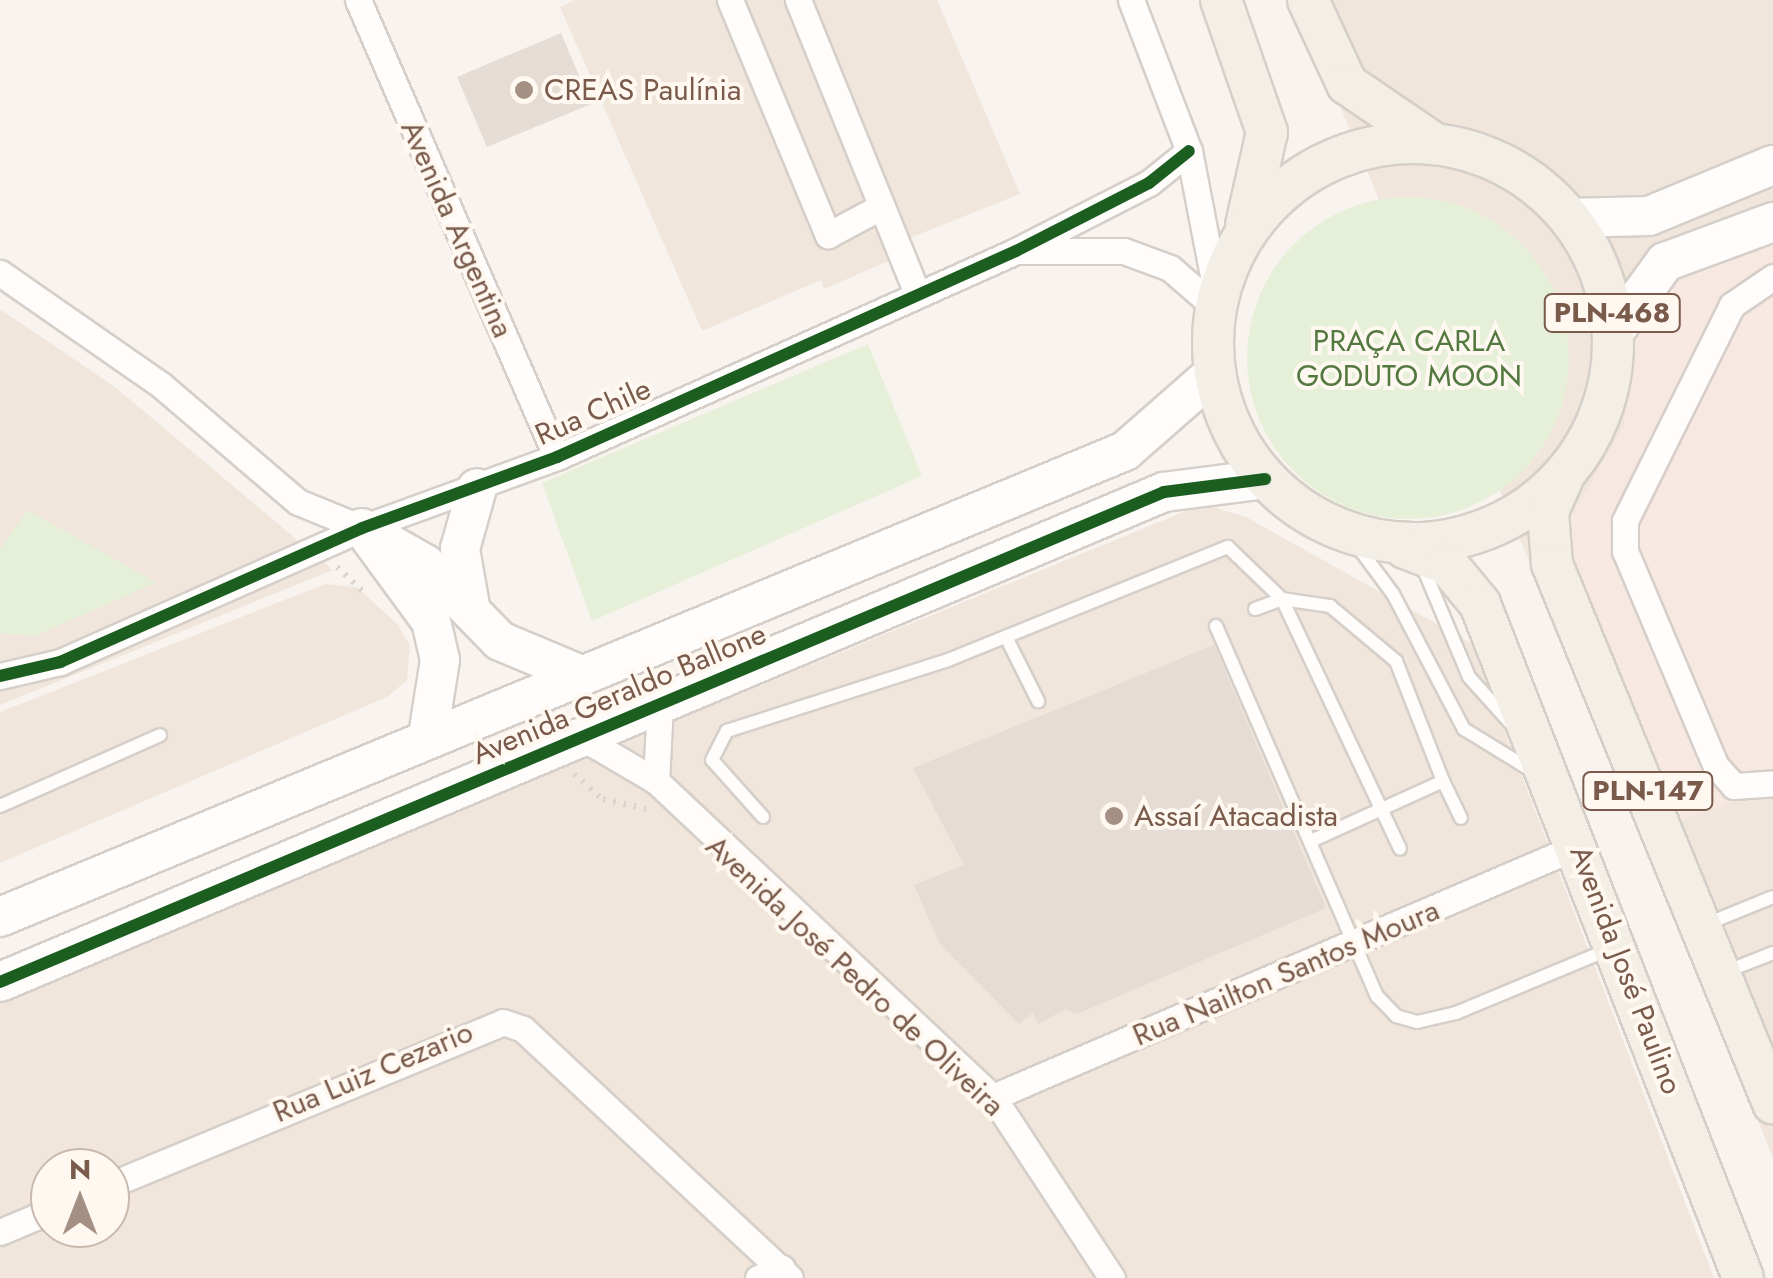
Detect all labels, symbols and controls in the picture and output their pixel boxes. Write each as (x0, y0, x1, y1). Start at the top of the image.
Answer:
place label: CREAS Paulínia (544, 72, 741, 108)
marker: CREAS Paulínia (513, 79, 535, 101)
street label: Avenida Argentina (393, 115, 521, 343)
road number: PLN-468 (1542, 290, 1682, 336)
park label: PRAÇA CARLA GODUTO MOON (1296, 323, 1522, 394)
street label: Rua Chile (530, 371, 656, 453)
street label: Avenida Geraldo Ballone (467, 616, 771, 772)
road number: PLN-147 (1580, 768, 1716, 814)
place label: Assaí Atacadista (1134, 798, 1338, 834)
marker: Assaí Atacadista (1103, 805, 1125, 827)
street label: Avenida José Pedro de Oliveira (698, 828, 1012, 1124)
street label: Avenida José Paulino (1562, 841, 1690, 1099)
street label: Rua Nailton Santos Moura (1127, 892, 1445, 1054)
street label: Rua Luiz Cezario (268, 1014, 478, 1130)
north arrow (30, 1148, 130, 1248)
text: N (69, 1149, 91, 1190)

